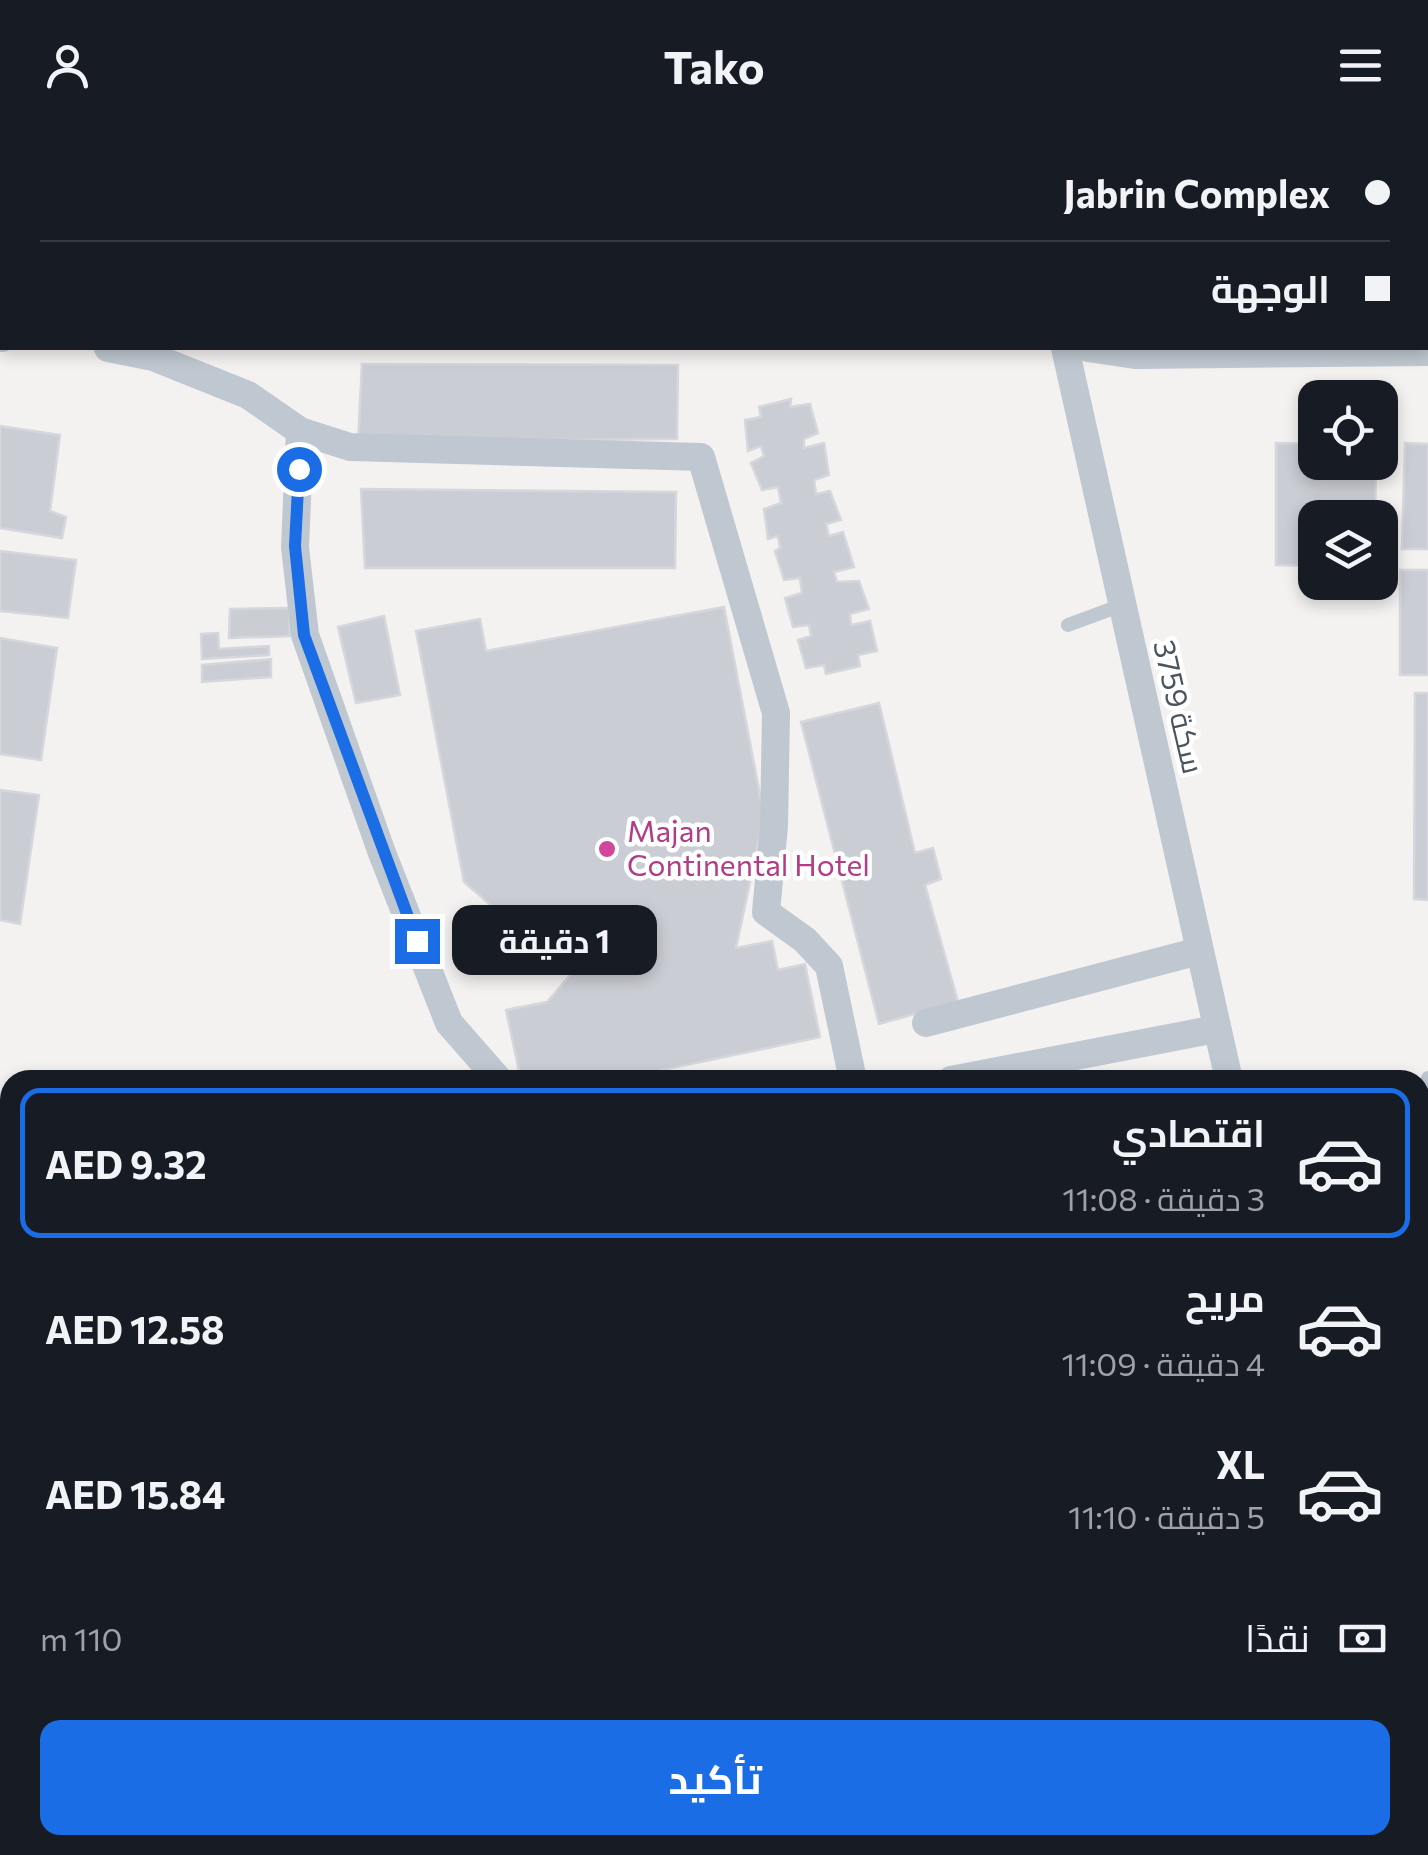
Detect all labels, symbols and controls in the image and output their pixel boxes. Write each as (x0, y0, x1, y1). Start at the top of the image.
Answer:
icon: person (40, 38, 95, 93)
text: Tako (663, 38, 765, 93)
icon: menu (1333, 38, 1388, 93)
text: Jabrin Complex (1064, 169, 1330, 216)
text: الوجهة (1211, 264, 1330, 311)
map controls (1298, 380, 1398, 600)
button: locate (1298, 380, 1398, 480)
route start (277, 447, 322, 492)
button: layers (1298, 500, 1398, 600)
street label: سكة 3759 (1147, 636, 1214, 777)
place label: Majan Continental Hotel (627, 811, 870, 882)
marker: Majan Continental Hotel (596, 838, 618, 860)
callout: 1 دقيقة (452, 906, 657, 976)
route end (395, 919, 440, 964)
text: 1 دقيقة (499, 920, 610, 960)
text: اقتصادي (1112, 1108, 1265, 1155)
icon: car (1295, 1118, 1385, 1208)
text: AED 9.32 (45, 1140, 207, 1187)
text: 3 دقيقة · 11:08 (1062, 1178, 1265, 1218)
text: مريح (1185, 1273, 1265, 1320)
icon: car (1295, 1283, 1385, 1373)
text: AED 12.58 (45, 1305, 225, 1352)
text: 4 دقيقة · 11:09 (1061, 1343, 1265, 1383)
text: XL (1216, 1440, 1265, 1487)
icon: car (1295, 1448, 1385, 1538)
text: AED 15.84 (45, 1470, 225, 1517)
text: 5 دقيقة · 11:10 (1068, 1496, 1265, 1536)
icon: cash (1335, 1611, 1390, 1666)
text: نقدًا (1245, 1613, 1310, 1660)
text: 110 m (40, 1618, 122, 1658)
button: تأكيد (40, 1720, 1390, 1835)

